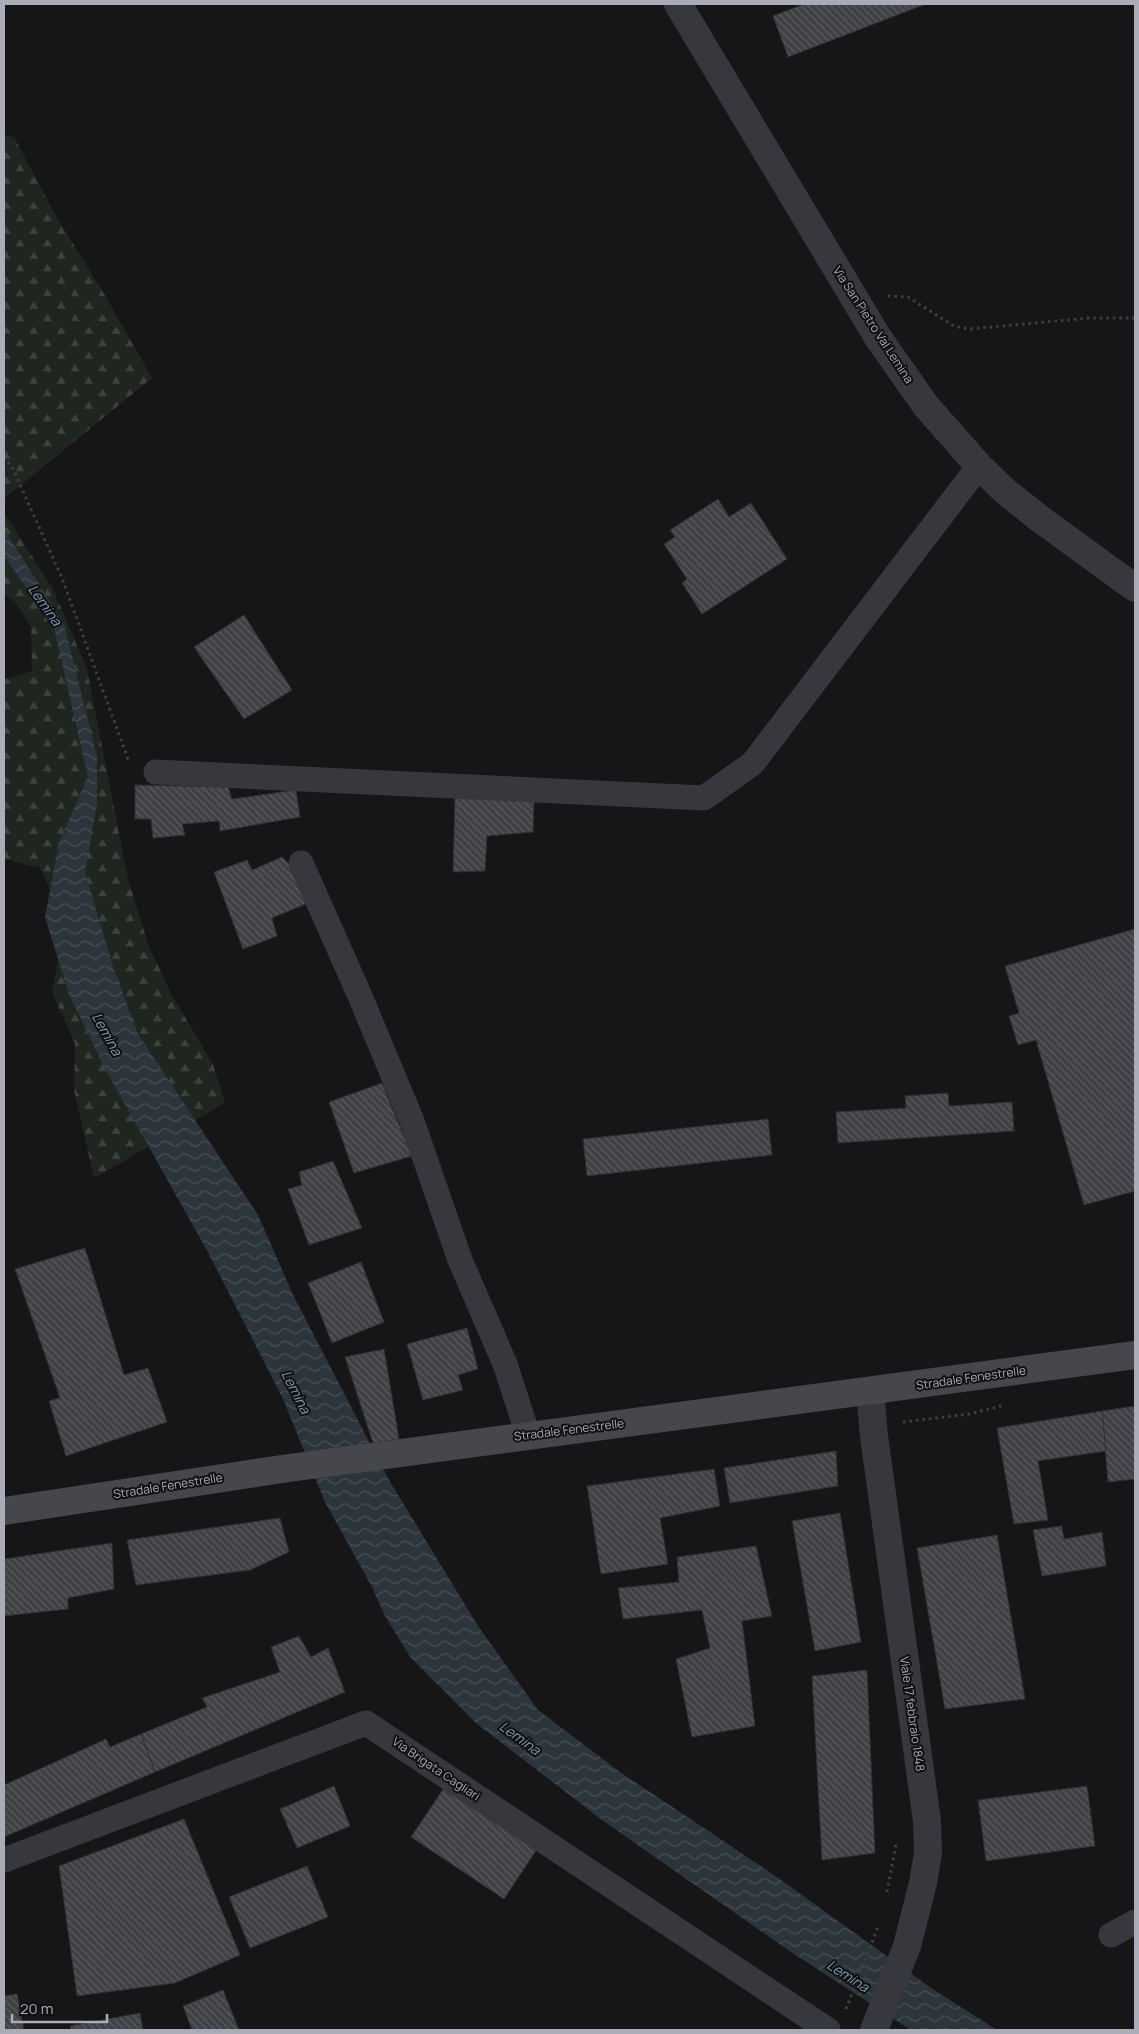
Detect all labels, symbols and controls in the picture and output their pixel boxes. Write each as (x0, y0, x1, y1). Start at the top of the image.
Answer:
street label: Via San Pietro Val Lemina (829, 263, 918, 387)
water label: Lemina (24, 580, 67, 630)
water label: Lemina (88, 1009, 128, 1060)
street label: Stradale Fenestrelle (915, 1361, 1027, 1394)
water label: Lemina (277, 1367, 316, 1418)
street label: Stradale Fenestrelle (513, 1414, 625, 1445)
street label: Stradale Fenestrelle (112, 1468, 224, 1503)
street label: Viale 17 febbraio 1848 (896, 1655, 929, 1772)
water label: Lemina (496, 1716, 546, 1760)
street label: Via Brigata Cagliari (389, 1733, 484, 1804)
water label: Lemina (824, 1955, 874, 1997)
scale bar (12, 1992, 108, 2024)
text: 20 m (20, 1998, 53, 2019)

